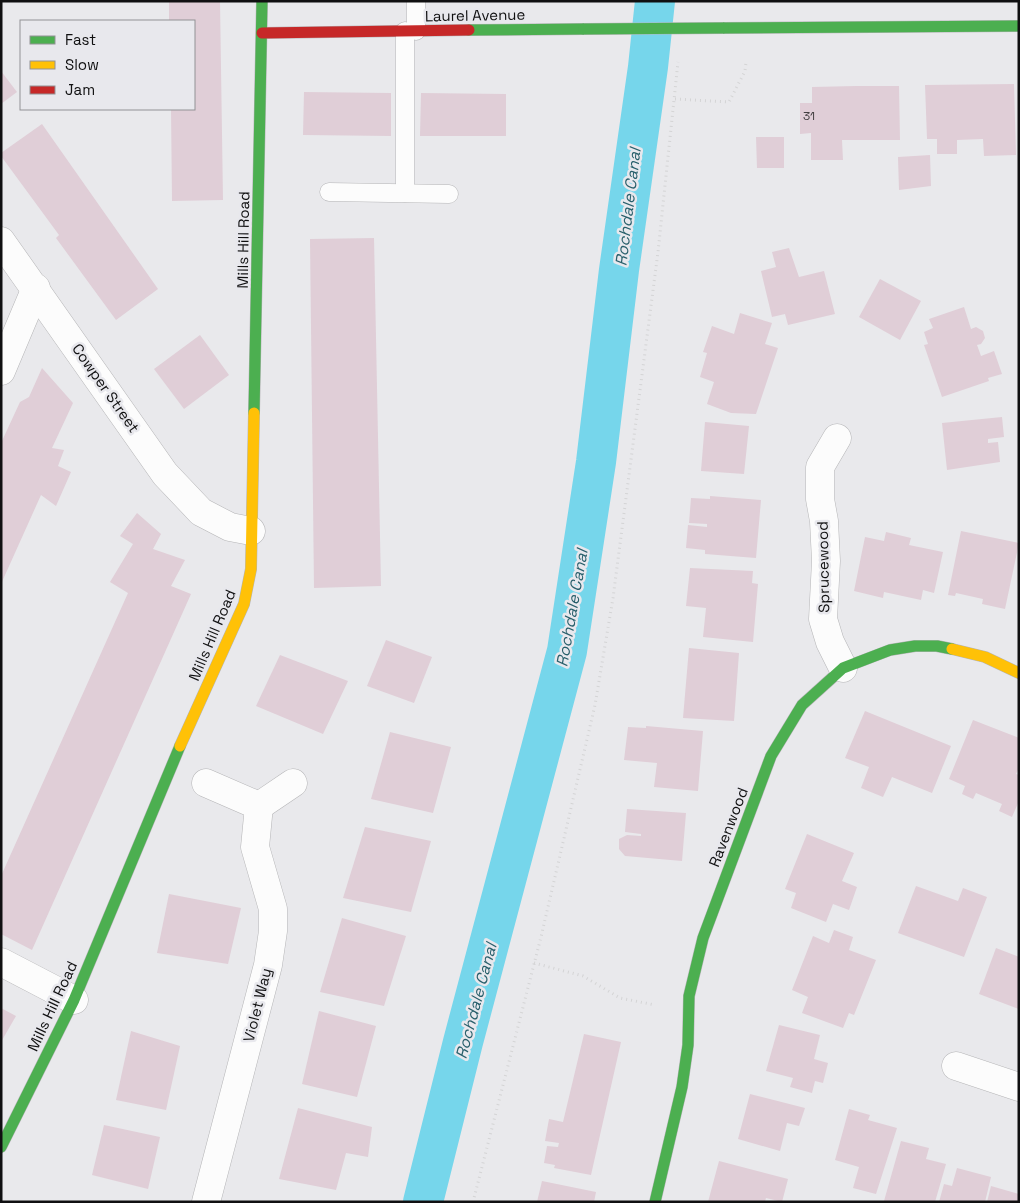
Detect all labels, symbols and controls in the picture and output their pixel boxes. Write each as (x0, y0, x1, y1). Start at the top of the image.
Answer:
street label: Laurel Avenue (425, 5, 525, 25)
legend (20, 20, 195, 110)
text: Fast (65, 30, 96, 49)
text: Slow (65, 55, 99, 74)
text: Jam (65, 80, 95, 99)
house number: 31 (803, 108, 815, 124)
water label: Rochdale Canal (610, 145, 646, 267)
street label: Mills Hill Road (233, 191, 253, 289)
street label: Cowper Street (68, 340, 144, 436)
street label: Sprucewood (813, 521, 833, 613)
water label: Rochdale Canal (551, 546, 593, 668)
street label: Mills Hill Road (184, 586, 240, 684)
street label: Ravenwood (704, 785, 752, 869)
water label: Rochdale Canal (450, 939, 502, 1061)
street label: Mills Hill Road (23, 958, 81, 1054)
street label: Violet Way (239, 966, 275, 1044)

